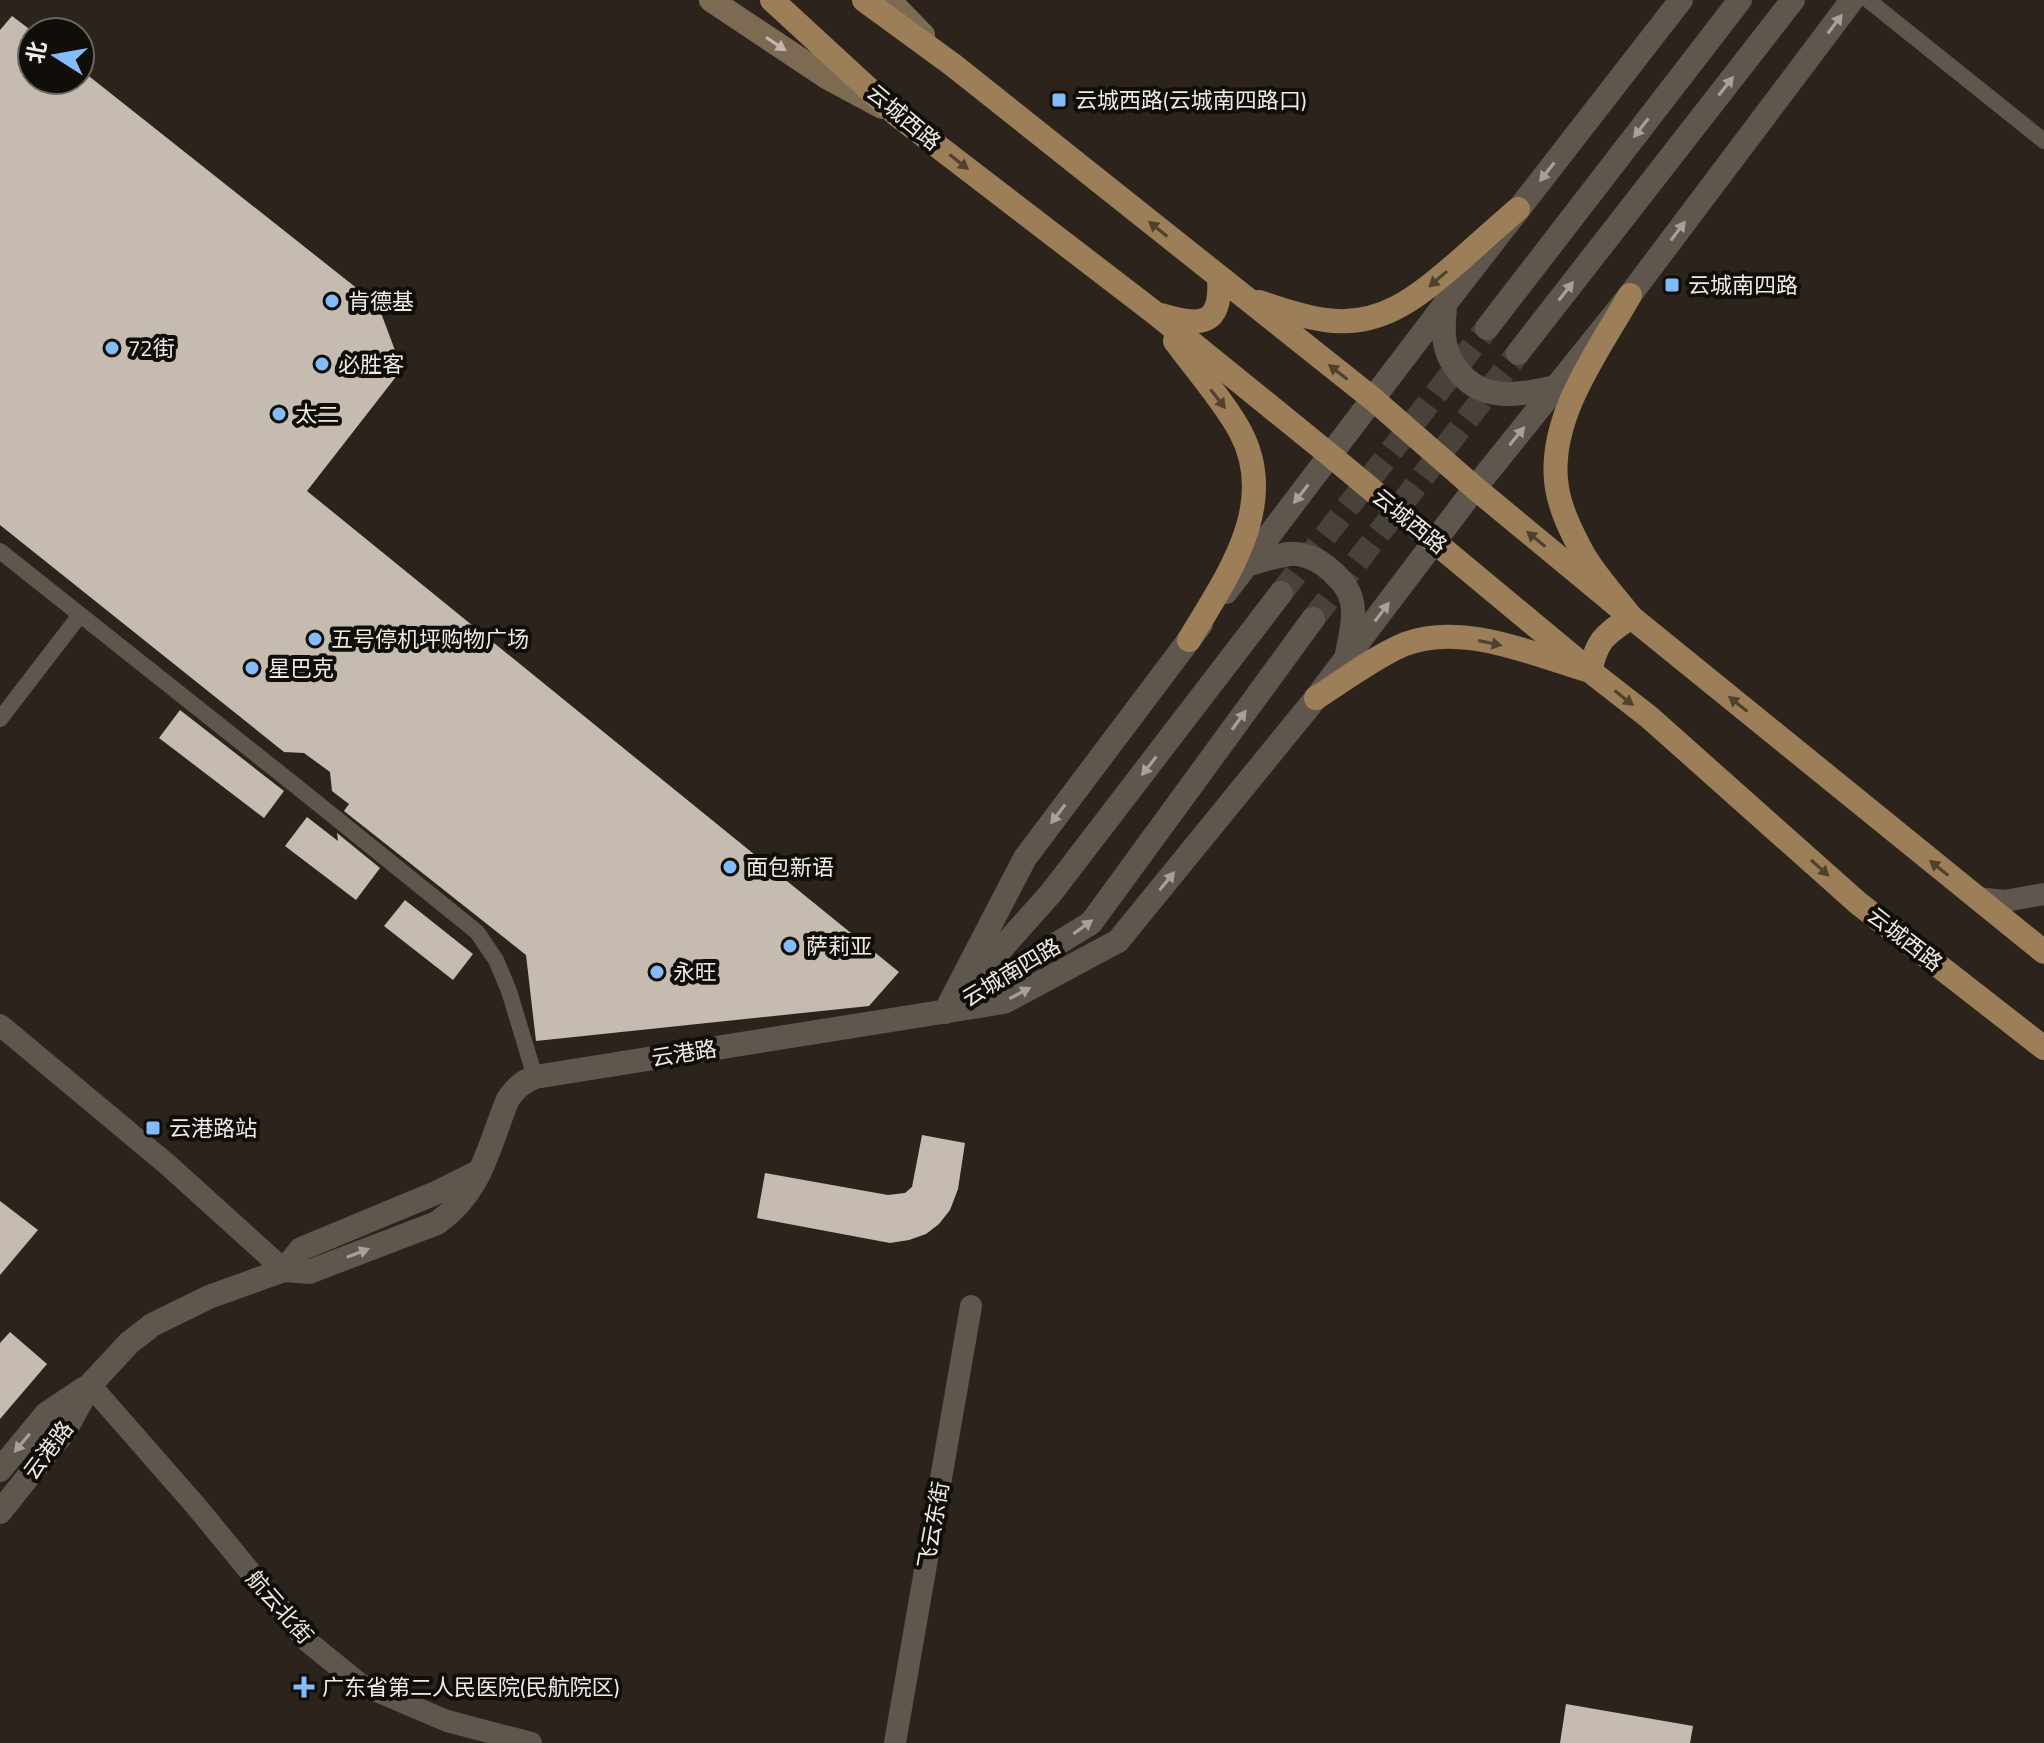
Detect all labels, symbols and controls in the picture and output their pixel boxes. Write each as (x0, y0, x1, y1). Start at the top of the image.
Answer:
one-way arrow (1826, 13, 1842, 34)
north arrow (16, 16, 96, 96)
one-way arrow (765, 36, 787, 51)
text: 北 (18, 38, 55, 66)
street label: 云城西路 (859, 76, 949, 158)
one-way arrow (1718, 76, 1734, 96)
place label: 云城西路(云城南四路口) (1075, 83, 1307, 117)
marker: 云城西路(云城南四路口) (1050, 91, 1068, 109)
one-way arrow (1634, 118, 1650, 138)
one-way arrow (949, 154, 969, 170)
one-way arrow (1539, 162, 1555, 182)
one-way arrow (1670, 220, 1686, 242)
one-way arrow (1148, 222, 1168, 238)
place label: 云城南四路 (1688, 268, 1798, 302)
one-way arrow (1428, 270, 1448, 287)
marker: 云城南四路 (1663, 276, 1681, 294)
one-way arrow (1558, 281, 1574, 301)
place label: 肯德基 (348, 284, 414, 318)
marker: 肯德基 (323, 292, 341, 310)
place label: 72街 (128, 331, 175, 365)
marker: 72街 (103, 339, 121, 357)
place label: 必胜客 (338, 347, 404, 381)
marker: 必胜客 (313, 355, 331, 373)
one-way arrow (1328, 364, 1348, 380)
one-way arrow (1209, 388, 1225, 409)
place label: 太二 (295, 397, 339, 431)
marker: 太二 (270, 405, 288, 423)
one-way arrow (1509, 425, 1526, 446)
street label: 云城西路 (1365, 480, 1455, 562)
one-way arrow (1293, 484, 1309, 504)
one-way arrow (1527, 531, 1547, 548)
one-way arrow (1373, 602, 1389, 622)
place label: 五号停机坪购物广场 (331, 622, 529, 656)
marker: 五号停机坪购物广场 (306, 630, 324, 648)
one-way arrow (1477, 637, 1502, 650)
place label: 星巴克 (268, 651, 334, 685)
marker: 星巴克 (243, 659, 261, 677)
one-way arrow (1614, 689, 1634, 705)
one-way arrow (1728, 696, 1748, 713)
one-way arrow (1231, 709, 1246, 730)
one-way arrow (1141, 756, 1157, 776)
one-way arrow (1050, 804, 1066, 825)
place label: 面包新语 (746, 850, 834, 884)
marker: 面包新语 (721, 858, 739, 876)
one-way arrow (1810, 859, 1829, 877)
one-way arrow (1930, 860, 1950, 877)
one-way arrow (1159, 871, 1175, 891)
street label: 云城西路 (1860, 899, 1950, 979)
one-way arrow (1072, 919, 1094, 935)
place label: 萨莉亚 (806, 929, 872, 963)
street label: 云城南四路 (955, 929, 1067, 1015)
marker: 萨莉亚 (781, 937, 799, 955)
place label: 永旺 (673, 955, 717, 989)
marker: 永旺 (648, 963, 666, 981)
one-way arrow (1009, 987, 1032, 1000)
street label: 云港路 (649, 1031, 719, 1075)
place label: 云港路站 (169, 1111, 257, 1145)
marker: 云港路站 (144, 1119, 162, 1137)
one-way arrow (346, 1246, 370, 1259)
street label: 云港路 (15, 1413, 81, 1487)
one-way arrow (14, 1433, 31, 1453)
street label: 飞云东街 (909, 1479, 957, 1571)
street label: 航云北街 (238, 1563, 322, 1651)
place label: 广东省第二人民医院(民航院区) (322, 1670, 620, 1704)
marker: 广东省第二人民医院(民航院区) (293, 1676, 315, 1698)

